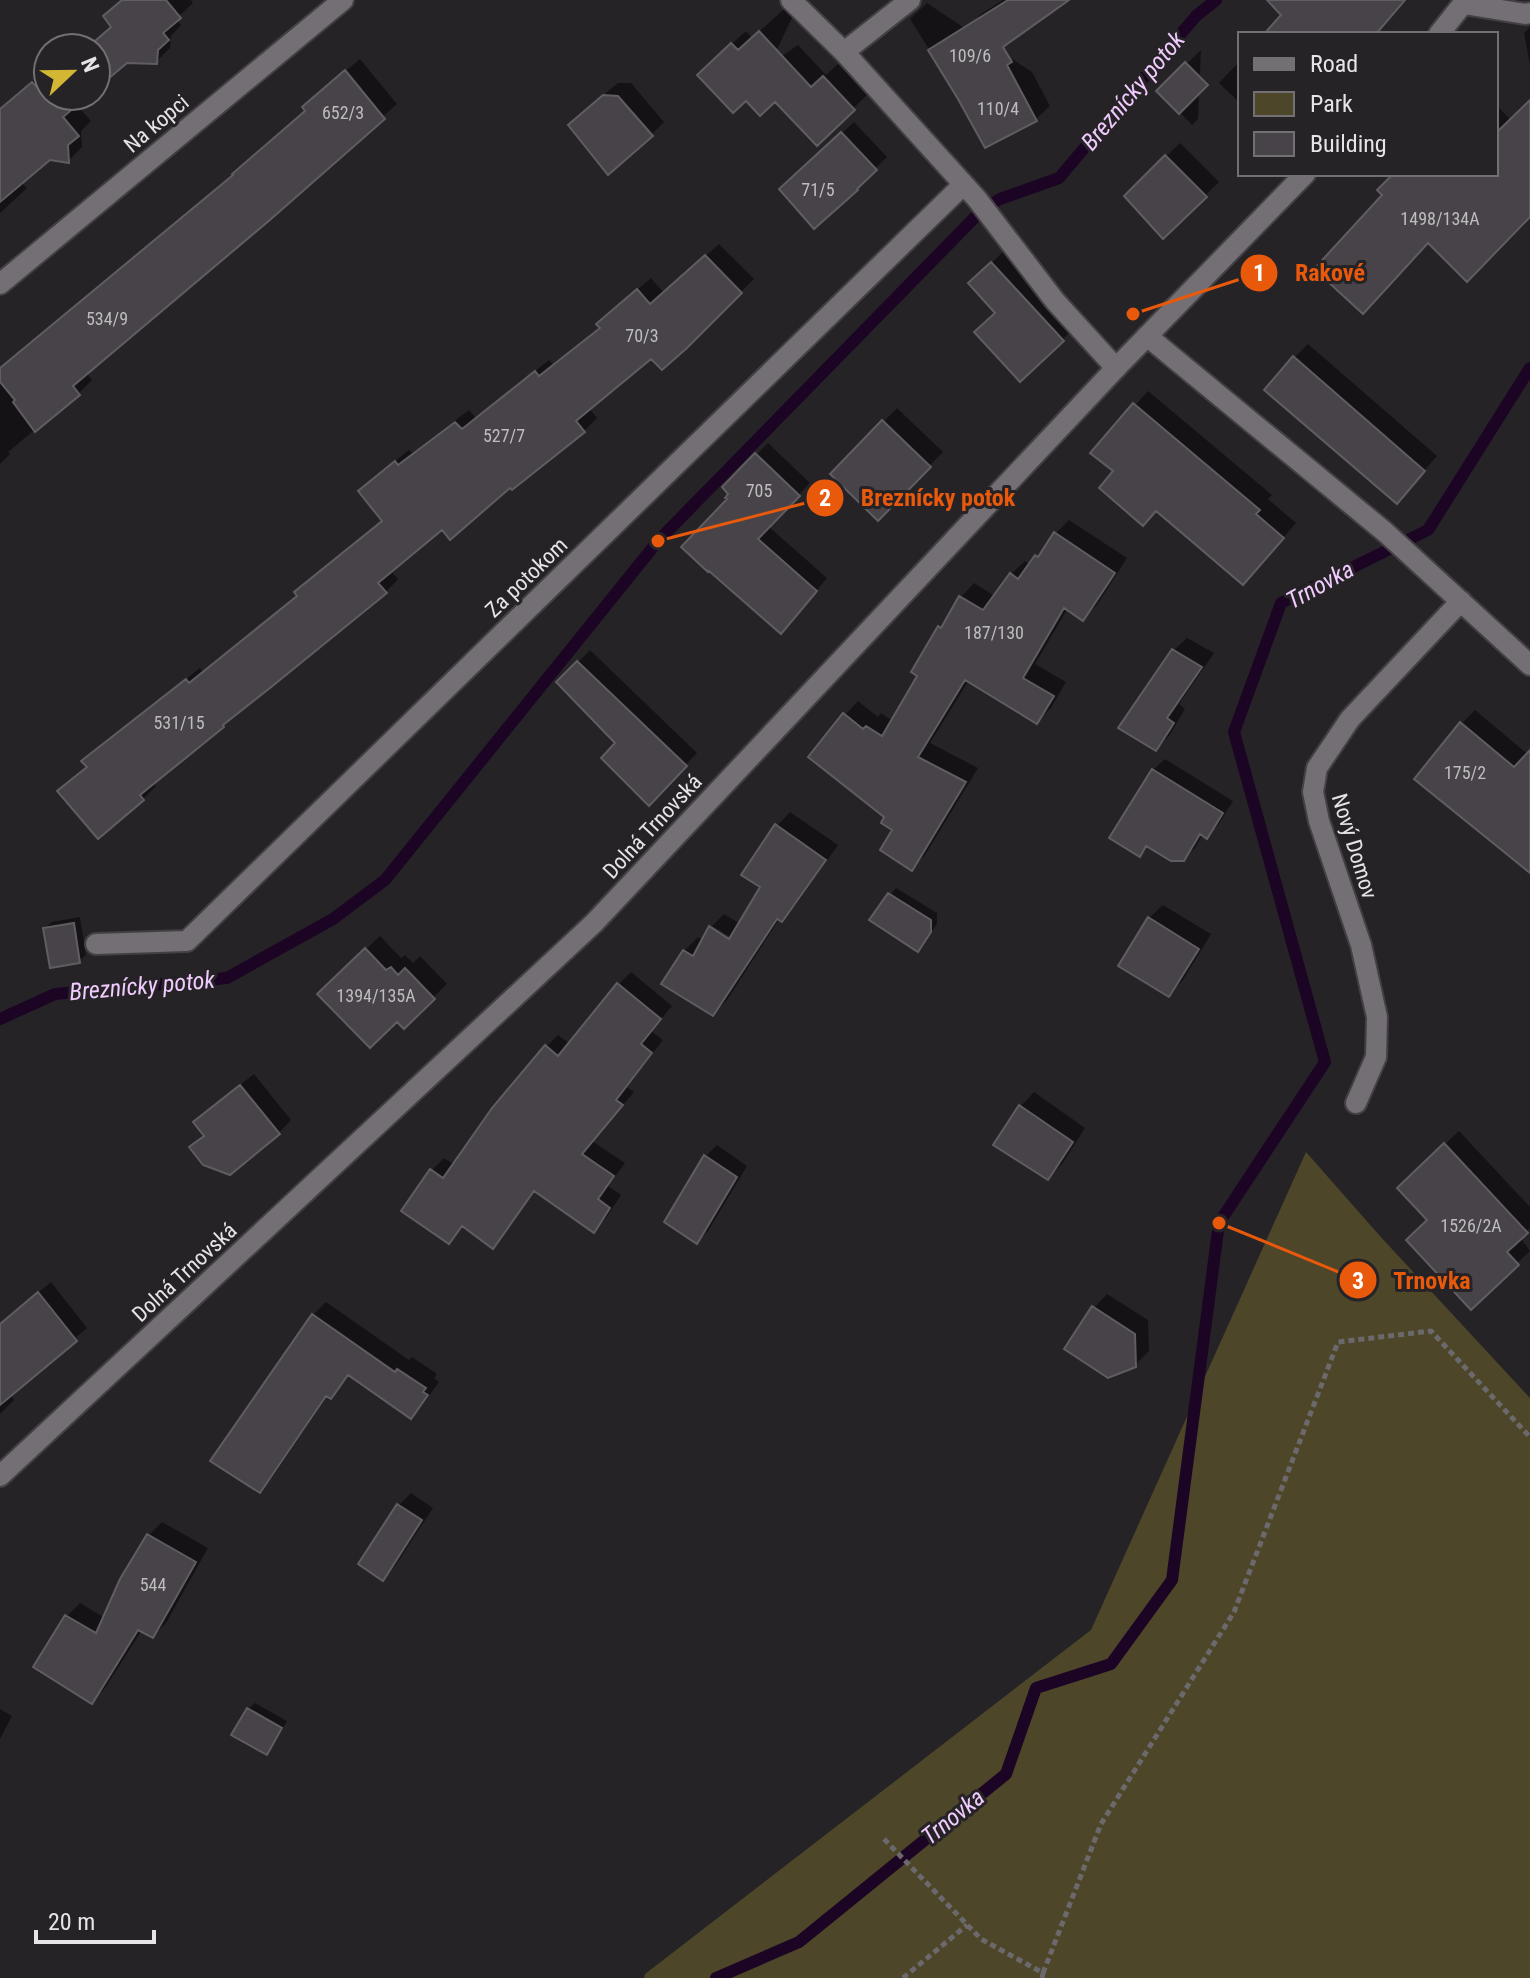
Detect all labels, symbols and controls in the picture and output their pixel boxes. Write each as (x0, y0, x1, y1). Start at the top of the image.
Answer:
water label: Breznícky potok (1075, 26, 1191, 156)
north arrow (32, 32, 112, 112)
legend (1238, 32, 1498, 176)
house number: 109/6 (949, 45, 991, 66)
text: Road (1310, 50, 1358, 78)
text: N (76, 54, 104, 76)
street label: Na kopci (119, 89, 194, 157)
text: Park (1310, 90, 1353, 118)
house number: 110/4 (977, 98, 1019, 119)
house number: 652/3 (322, 102, 364, 123)
text: Building (1310, 130, 1387, 158)
house number: 71/5 (801, 179, 835, 200)
house number: 1498/134A (1400, 208, 1480, 229)
callout: Rakové (1239, 249, 1381, 297)
text: 1 (1253, 259, 1265, 287)
text: Rakové (1295, 259, 1365, 287)
house number: 534/9 (86, 308, 128, 329)
house number: 70/3 (625, 325, 659, 346)
house number: 527/7 (483, 425, 525, 446)
callout: Breznícky potok (805, 474, 1031, 522)
house number: 705 (746, 480, 772, 501)
text: 2 (819, 484, 831, 512)
text: Breznícky potok (861, 484, 1016, 512)
street label: Za potokom (480, 532, 572, 622)
water label: Trnovka (1281, 555, 1359, 615)
house number: 187/130 (964, 622, 1024, 643)
house number: 531/15 (153, 712, 205, 733)
house number: 175/2 (1444, 762, 1486, 783)
street label: Dolná Trnovská (598, 769, 707, 884)
street label: Nový Domov (1327, 791, 1382, 902)
water label: Breznícky potok (68, 966, 216, 1006)
house number: 1394/135A (336, 985, 416, 1006)
house number: 1526/2A (1440, 1215, 1502, 1236)
street label: Dolná Trnovská (127, 1218, 242, 1327)
callout: Trnovka (1338, 1256, 1487, 1304)
text: 3 (1352, 1267, 1364, 1295)
text: Trnovka (1393, 1267, 1471, 1295)
house number: 544 (140, 1574, 166, 1595)
water label: Trnovka (916, 1783, 990, 1851)
scale bar (36, 1894, 154, 1944)
text: 20 m (48, 1908, 95, 1936)

